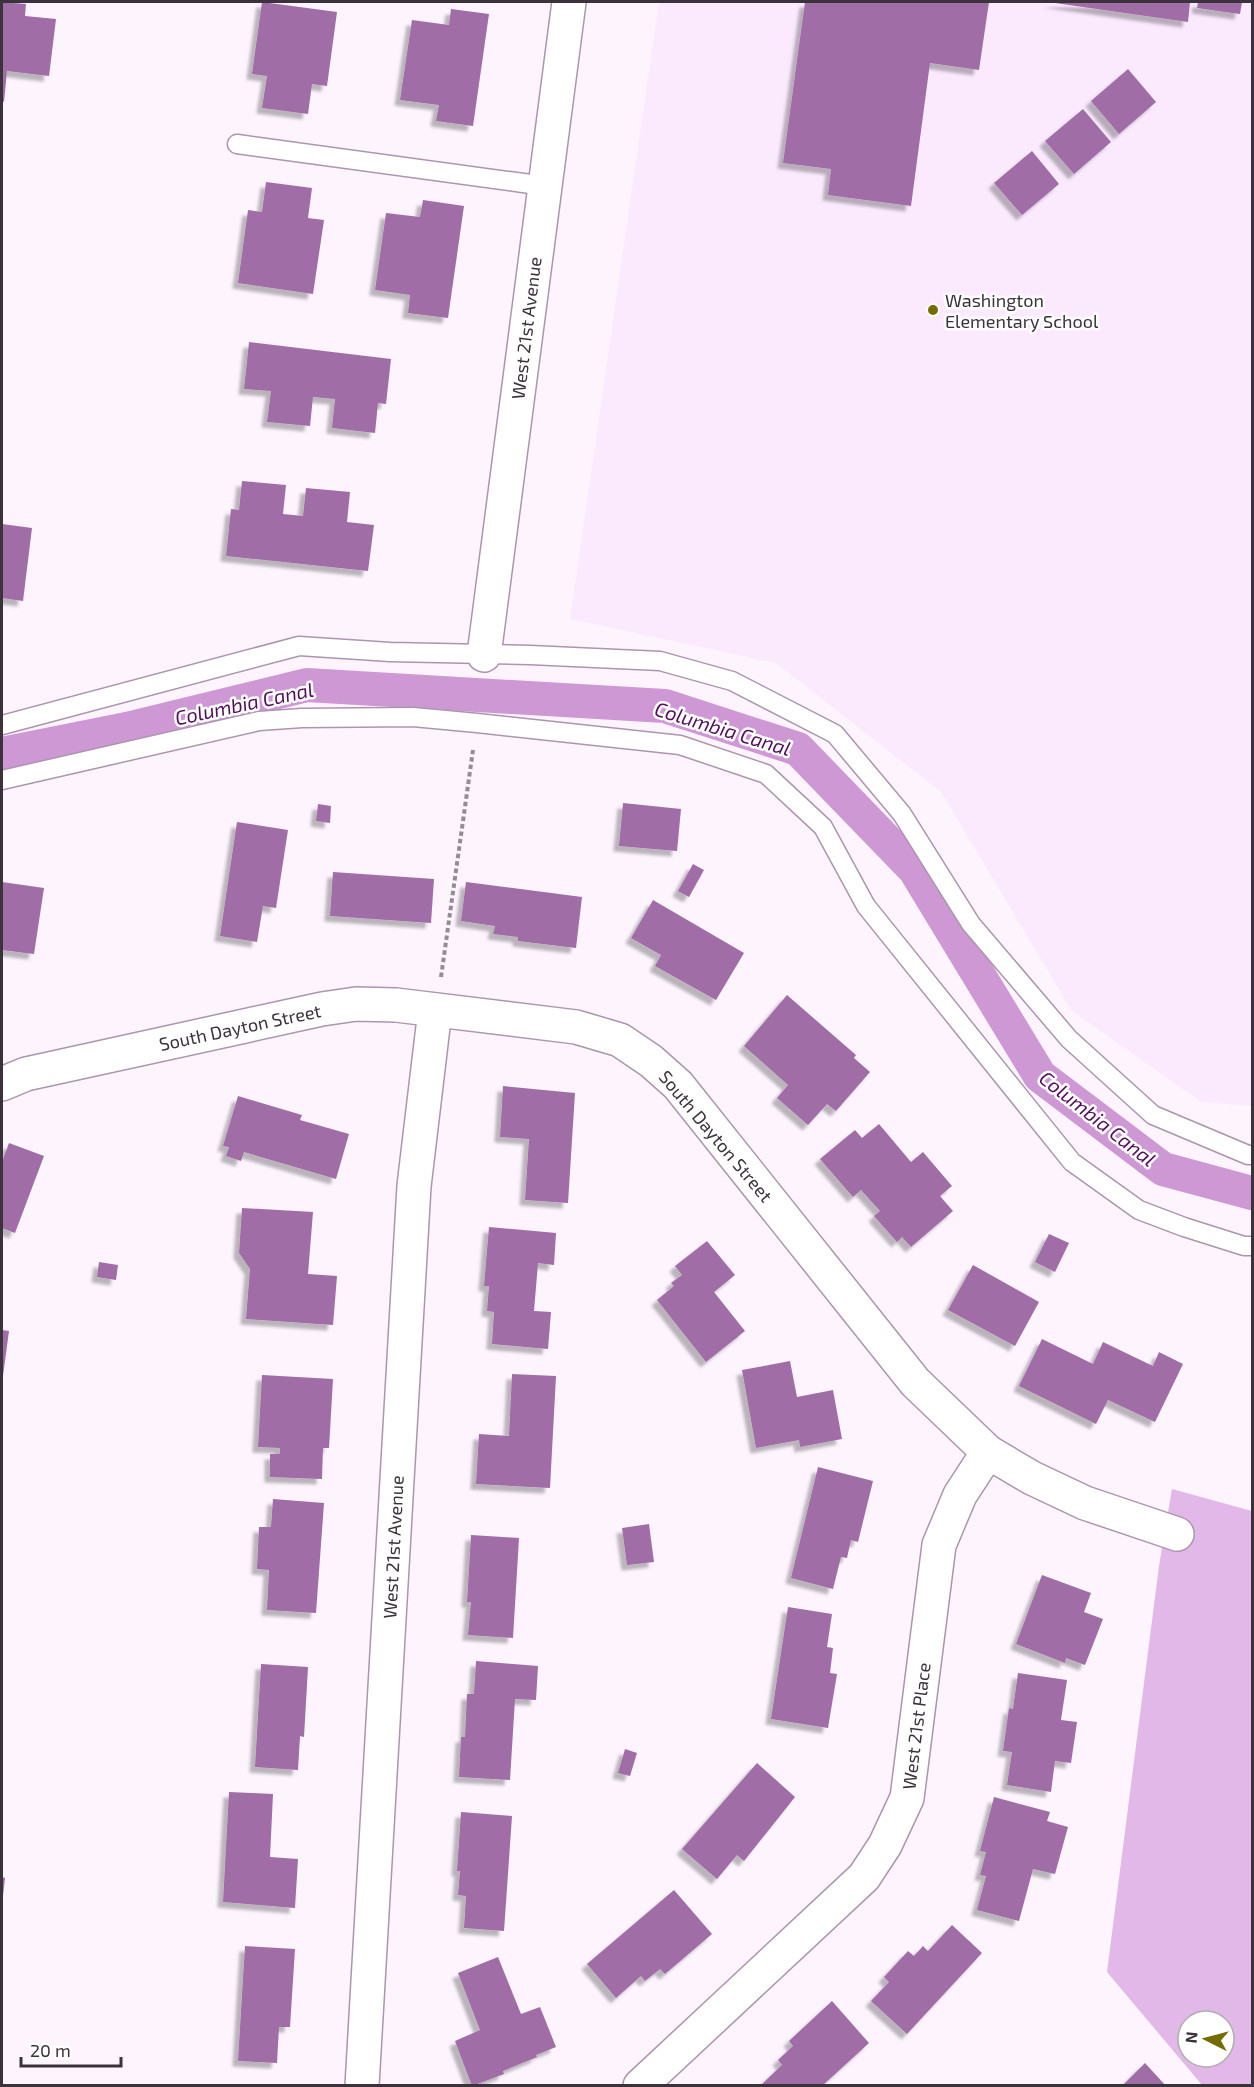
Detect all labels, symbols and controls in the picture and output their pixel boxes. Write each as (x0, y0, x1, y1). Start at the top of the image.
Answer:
street label: West 21st Avenue (506, 255, 546, 401)
place label: Washington Elementary School (945, 289, 1099, 332)
marker: Washington Elementary School (926, 303, 940, 317)
water label: Columbia Canal (173, 677, 315, 729)
water label: Columbia Canal (652, 696, 794, 760)
street label: South Dayton Street (157, 999, 323, 1055)
water label: Columbia Canal (1035, 1065, 1161, 1171)
street label: South Dayton Street (655, 1066, 777, 1206)
street label: West 21st Avenue (378, 1475, 408, 1619)
street label: West 21st Place (897, 1661, 935, 1791)
north arrow (1176, 2009, 1236, 2069)
scale bar (21, 2030, 122, 2068)
text: N (1181, 2031, 1201, 2044)
text: 20 m (30, 2039, 71, 2061)

